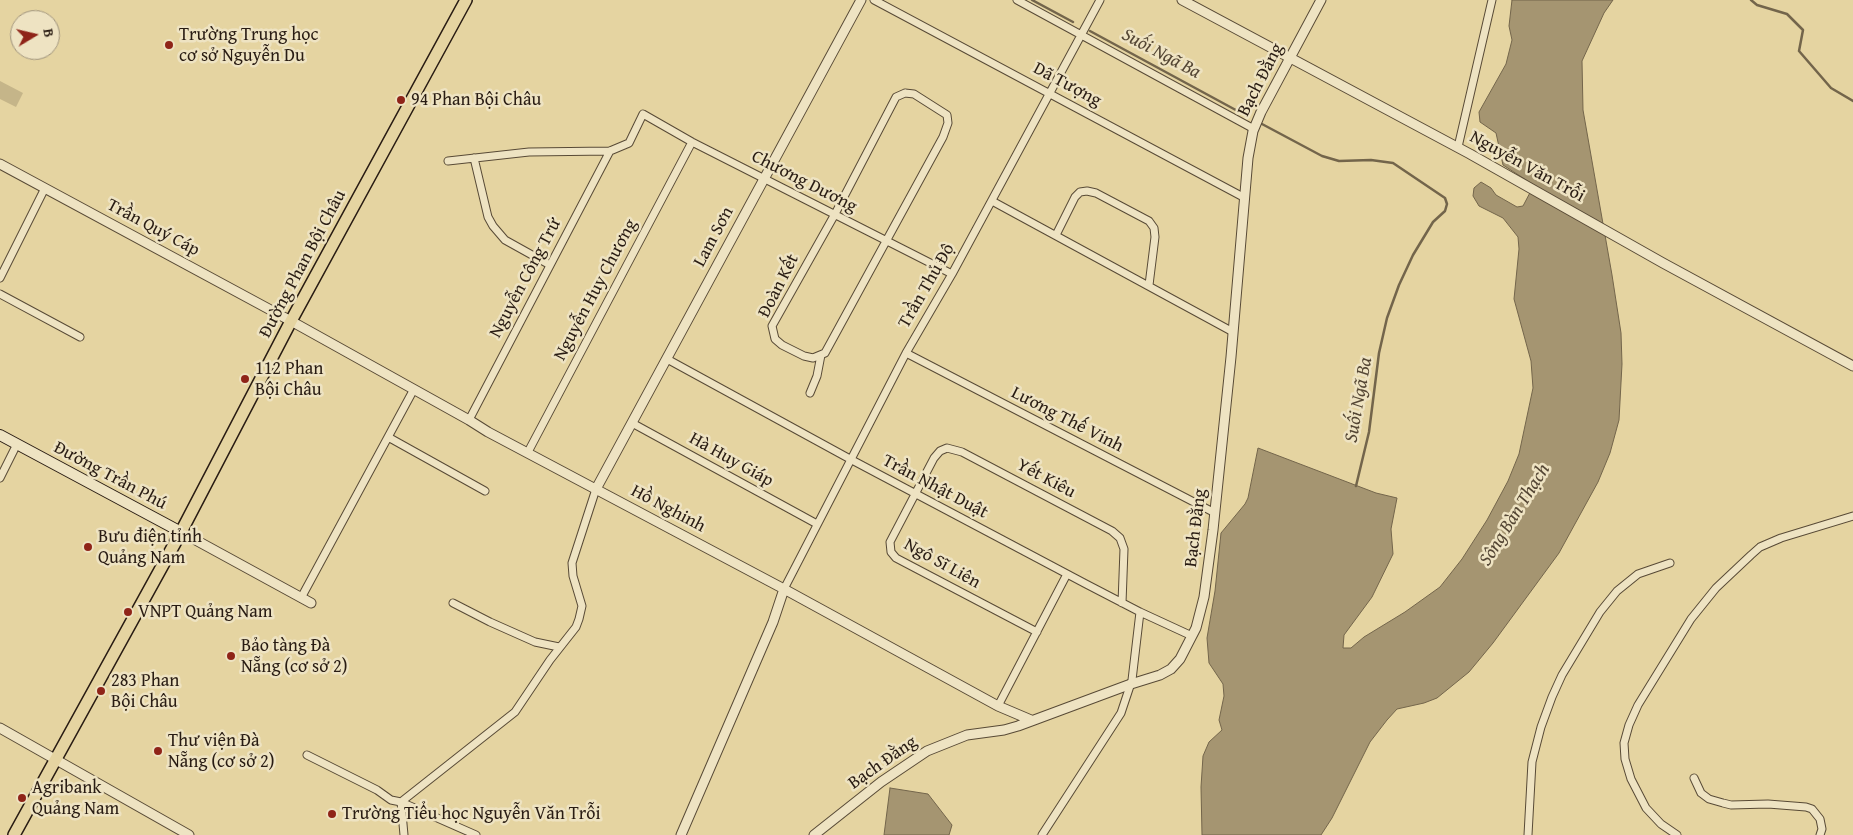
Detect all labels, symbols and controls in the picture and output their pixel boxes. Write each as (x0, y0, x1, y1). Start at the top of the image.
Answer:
north arrow (10, 10, 60, 60)
place label: Trường Trung học cơ sở Nguyễn Du (179, 24, 318, 66)
water label: Suối Ngã Ba (1118, 24, 1204, 84)
text: B (38, 27, 59, 39)
marker: Trường Trung học cơ sở Nguyễn Du (163, 39, 175, 51)
street label: Bạch Đằng (1233, 40, 1289, 120)
street label: Dã Tượng (1029, 58, 1105, 112)
place label: 94 Phan Bội Châu (411, 89, 541, 111)
marker: 94 Phan Bội Châu (395, 94, 407, 106)
street label: Nguyễn Văn Trỗi (1466, 127, 1588, 207)
street label: Chương Dương (748, 146, 860, 218)
street label: Đường Phan Bội Châu (255, 186, 351, 342)
street label: Trần Quý Cáp (103, 195, 203, 261)
street label: Lam Sơn (689, 203, 739, 271)
street label: Nguyễn Công Trứ (485, 214, 567, 342)
street label: Nguyễn Huy Chương (550, 216, 642, 364)
street label: Trần Thủ Độ (894, 240, 960, 332)
street label: Đoàn Kết (754, 251, 804, 321)
water label: Suối Ngã Ba (1340, 356, 1378, 444)
place label: 112 Phan Bội Châu (255, 358, 323, 400)
marker: 112 Phan Bội Châu (239, 373, 251, 385)
street label: Lương Thế Vinh (1007, 382, 1127, 458)
street label: Hà Huy Giáp (685, 428, 777, 492)
street label: Đường Trần Phú (50, 437, 170, 515)
street label: Trần Nhật Duật (879, 450, 991, 524)
street label: Yết Kiêu (1013, 455, 1079, 503)
water label: Sông Bàn Thạch (1475, 460, 1555, 570)
street label: Hồ Nghinh (627, 480, 709, 538)
street label: Bạch Đằng (1180, 487, 1212, 569)
place label: Bưu điện tỉnh Quảng Nam (98, 526, 202, 568)
street label: Ngô Sĩ Liên (900, 534, 984, 594)
marker: Bưu điện tỉnh Quảng Nam (82, 541, 94, 553)
place label: VNPT Quảng Nam (138, 601, 272, 623)
marker: VNPT Quảng Nam (122, 606, 134, 618)
place label: Bảo tàng Đà Nẵng (cơ sở 2) (241, 635, 348, 678)
marker: Bảo tàng Đà Nẵng (cơ sở 2) (225, 650, 237, 662)
place label: 283 Phan Bội Châu (111, 670, 179, 712)
marker: 283 Phan Bội Châu (95, 685, 107, 697)
place label: Thư viện Đà Nẵng (cơ sở 2) (168, 730, 275, 772)
street label: Bạch Đằng (844, 731, 922, 795)
marker: Thư viện Đà Nẵng (cơ sở 2) (152, 745, 164, 757)
place label: Agribank Quảng Nam (32, 777, 119, 820)
marker: Agribank Quảng Nam (16, 792, 28, 804)
place label: Trường Tiểu học Nguyễn Văn Trỗi (342, 803, 601, 825)
marker: Trường Tiểu học Nguyễn Văn Trỗi (326, 808, 338, 820)

